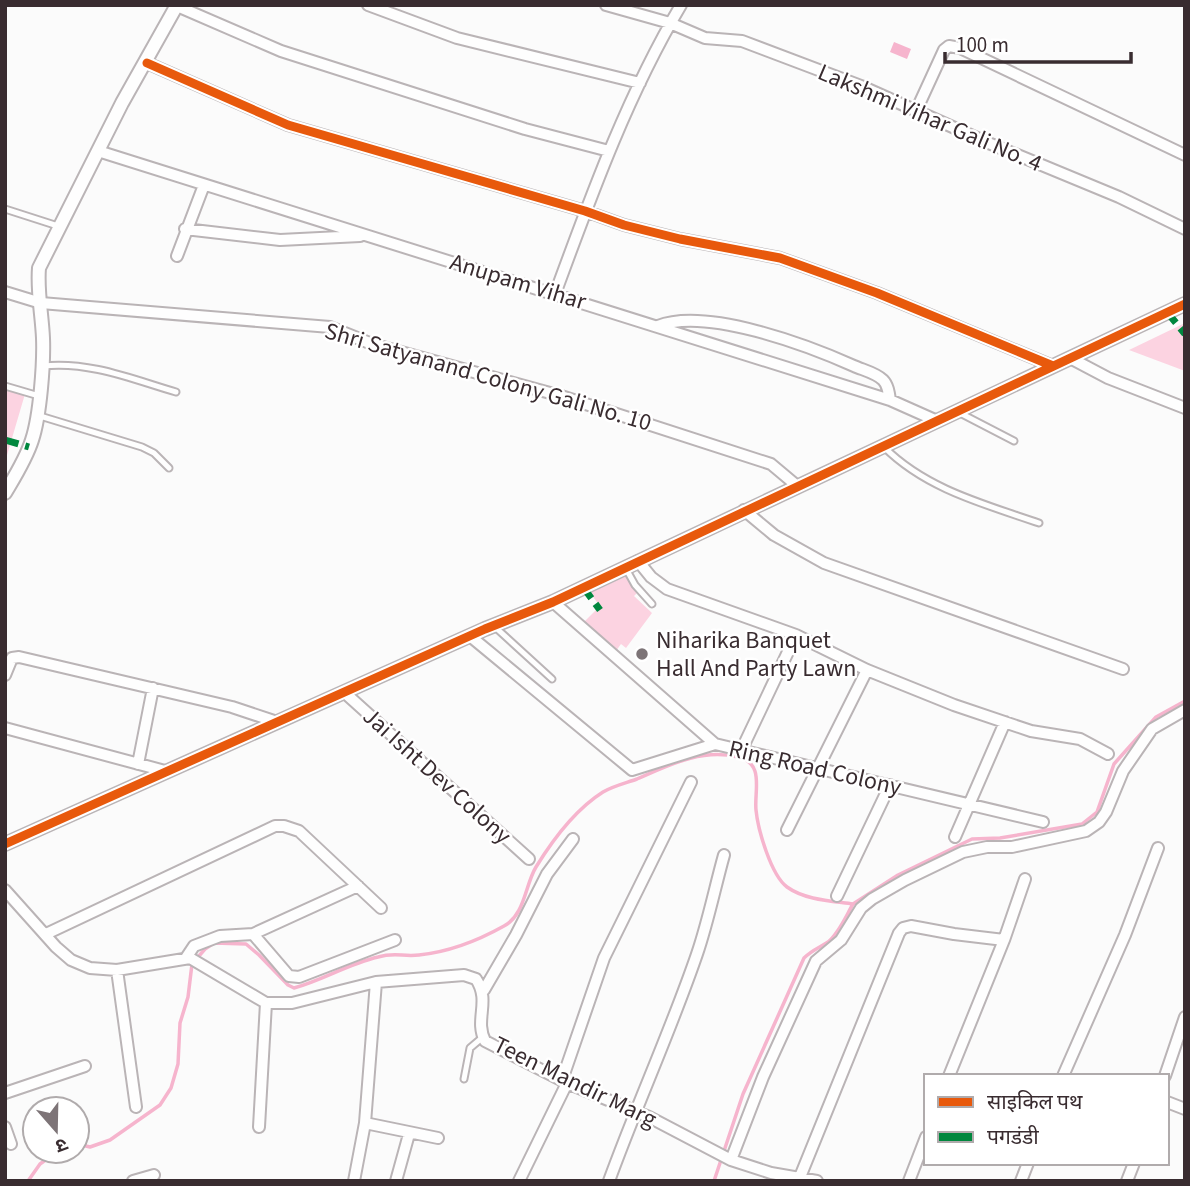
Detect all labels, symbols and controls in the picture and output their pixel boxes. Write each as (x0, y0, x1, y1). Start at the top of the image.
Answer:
scale bar (945, 21, 1130, 65)
text: 100 m (956, 30, 1009, 60)
street label: Lakshmi Vihar Gali No. 4 (812, 55, 1048, 181)
street label: Anupam Vihar (446, 245, 591, 320)
street label: Shri Satyanand Colony Gali No. 10 (320, 314, 656, 440)
place label: Niharika Banquet Hall And Party Lawn (656, 623, 856, 686)
marker: Niharika Banquet Hall And Party Lawn (634, 646, 650, 662)
street label: Jai Isht Dev Colony (355, 700, 519, 852)
street label: Ring Road Colony (725, 731, 905, 805)
street label: Teen Mandir Marg (487, 1027, 663, 1137)
legend (924, 1074, 1169, 1165)
text: साइकिल पथ (987, 1087, 1083, 1117)
north arrow (21, 1095, 91, 1165)
text: पगडंडी (987, 1122, 1039, 1152)
text: उ (51, 1130, 71, 1159)

